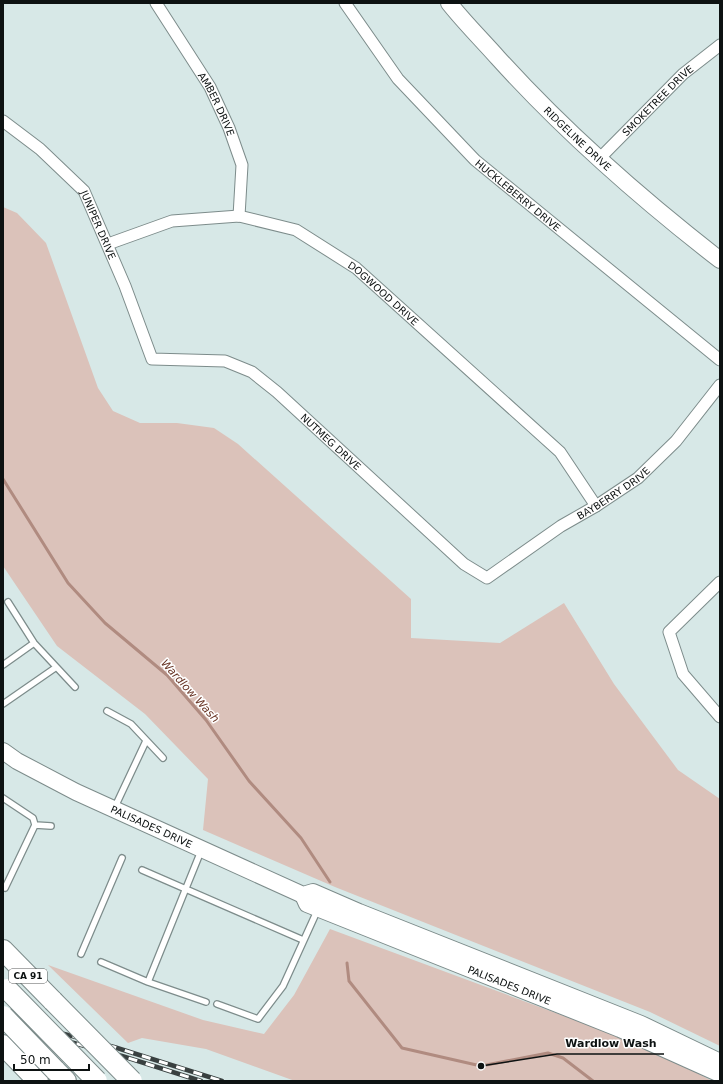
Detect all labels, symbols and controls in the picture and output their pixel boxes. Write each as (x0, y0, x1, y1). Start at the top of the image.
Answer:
street label: SMOKETREE DRIVE (620, 63, 695, 138)
street label: AMBER DRIVE (196, 70, 237, 137)
street label: RIDGELINE DRIVE (542, 104, 613, 173)
street label: HUCKLEBERRY DRIVE (473, 157, 563, 233)
street label: JUNIPER DRIVE (78, 188, 118, 261)
street label: DOGWOOD DRIVE (346, 259, 421, 327)
street label: NUTMEG DRIVE (299, 411, 363, 472)
street label: BAYBERRY DRIVE (575, 464, 652, 521)
water label: Wardlow Wash (158, 657, 222, 725)
street label: PALISADES DRIVE (109, 803, 194, 850)
street label: PALISADES DRIVE (466, 963, 553, 1006)
road number: CA 91 (9, 969, 47, 983)
callout: Wardlow Wash (557, 1031, 664, 1054)
text: Wardlow Wash (565, 1037, 657, 1050)
scale bar (14, 1046, 89, 1072)
text: 50 m (20, 1053, 51, 1067)

